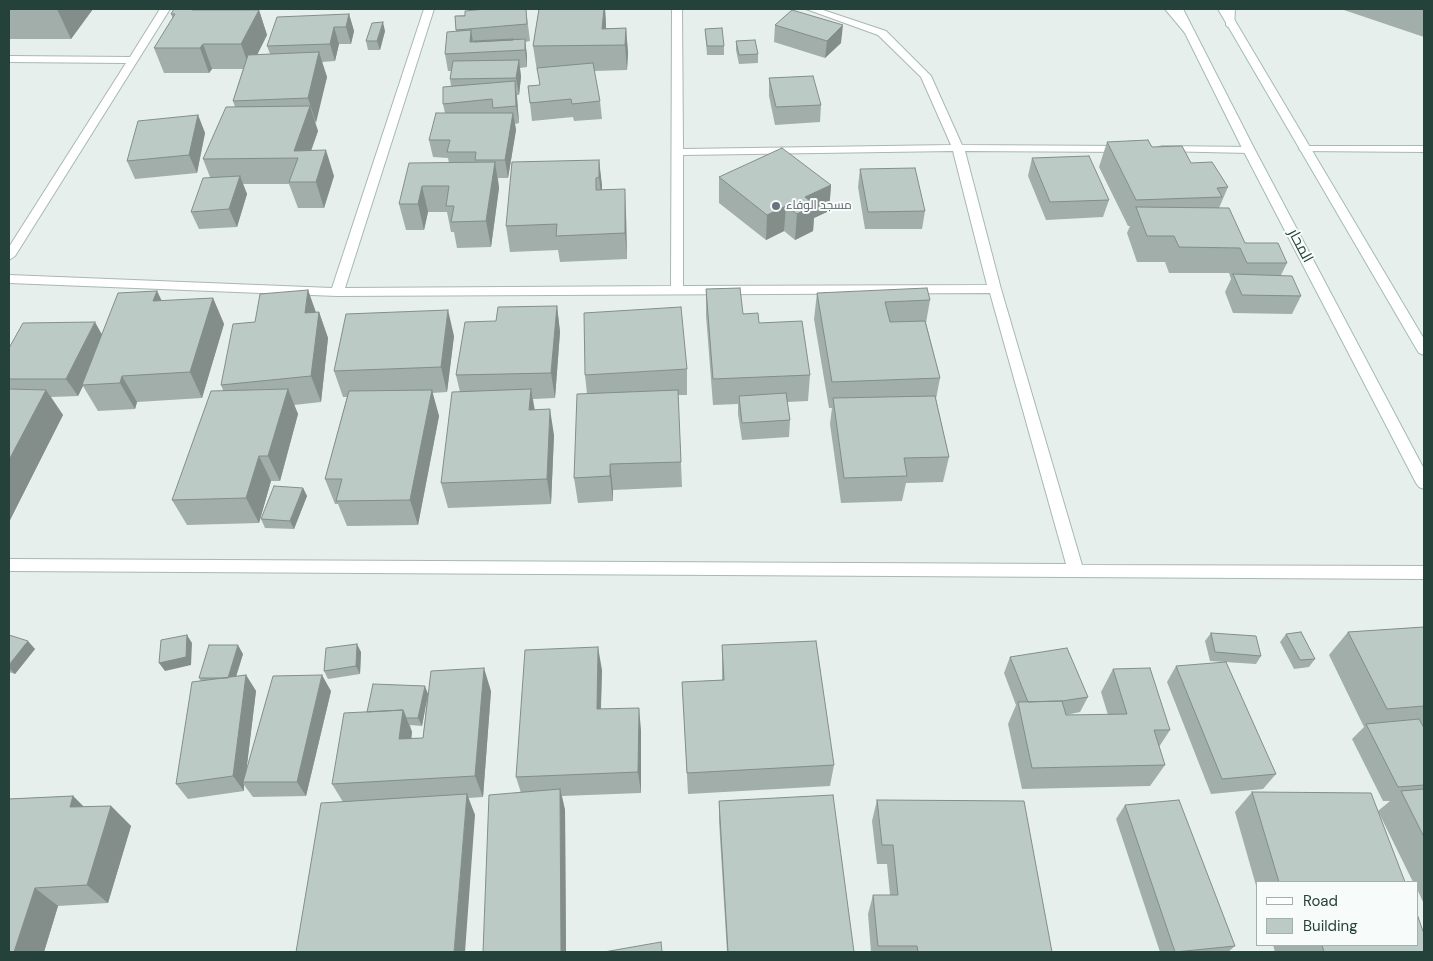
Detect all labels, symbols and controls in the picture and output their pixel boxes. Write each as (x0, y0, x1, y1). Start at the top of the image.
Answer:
place label: مسجد الوفاء (786, 199, 852, 213)
marker: مسجد الوفاء (770, 200, 782, 212)
street label: المحار (1284, 226, 1316, 266)
legend (1256, 881, 1418, 946)
text: Road (1303, 891, 1338, 911)
text: Building (1303, 916, 1358, 936)

